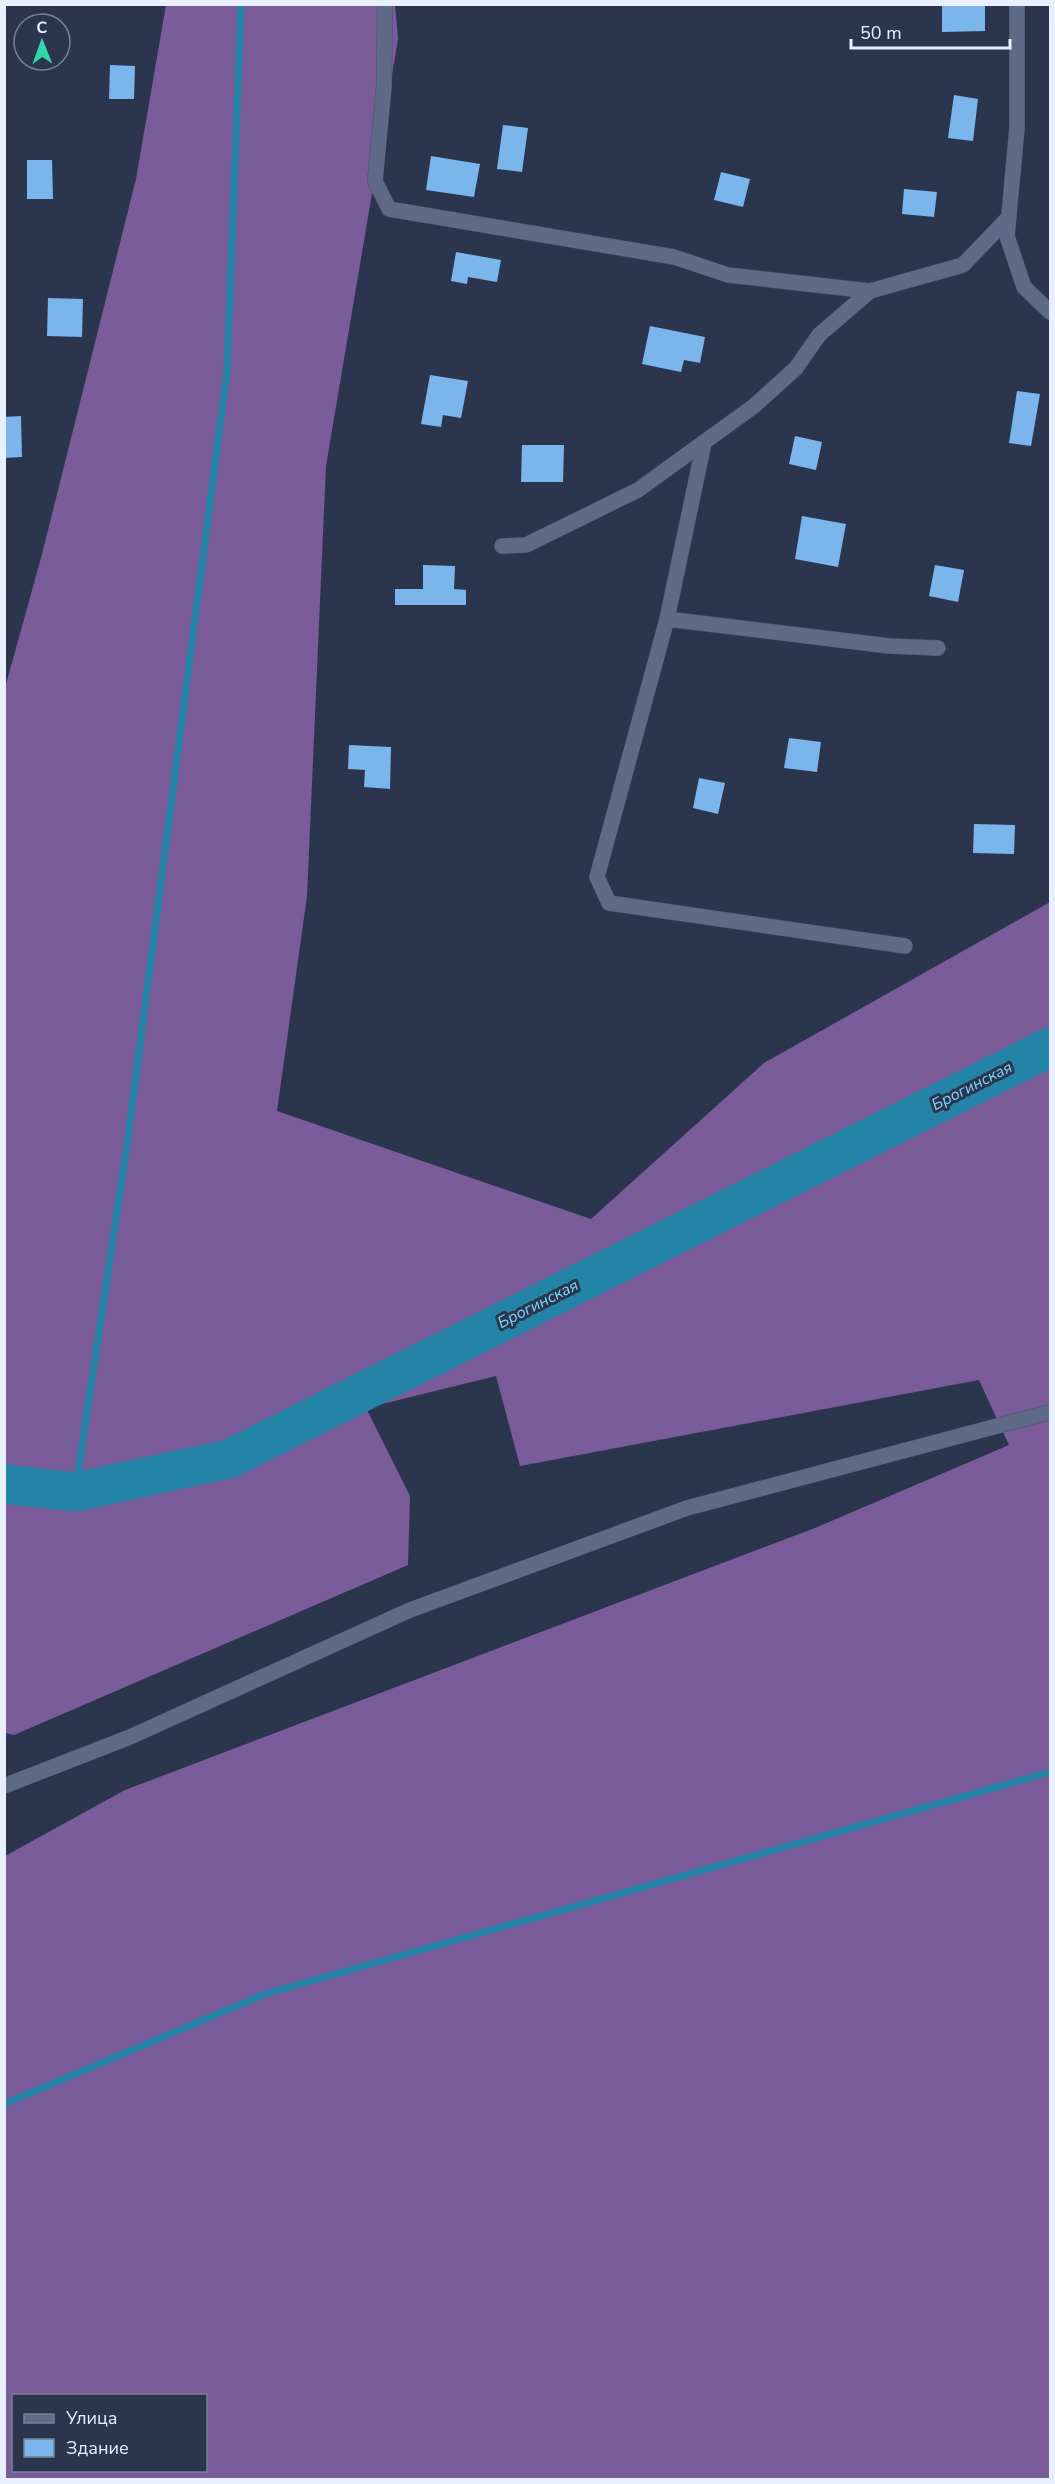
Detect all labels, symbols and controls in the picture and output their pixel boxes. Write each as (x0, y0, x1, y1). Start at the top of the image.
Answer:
north arrow (12, 12, 72, 72)
scale bar (851, 12, 1010, 50)
text: С (36, 17, 48, 39)
text: 50 m (860, 21, 902, 45)
water label: Брогинская (928, 1056, 1016, 1116)
water label: Брогинская (494, 1274, 582, 1334)
legend (12, 2394, 207, 2472)
text: Улица (65, 2406, 117, 2430)
text: Здание (66, 2436, 129, 2460)

